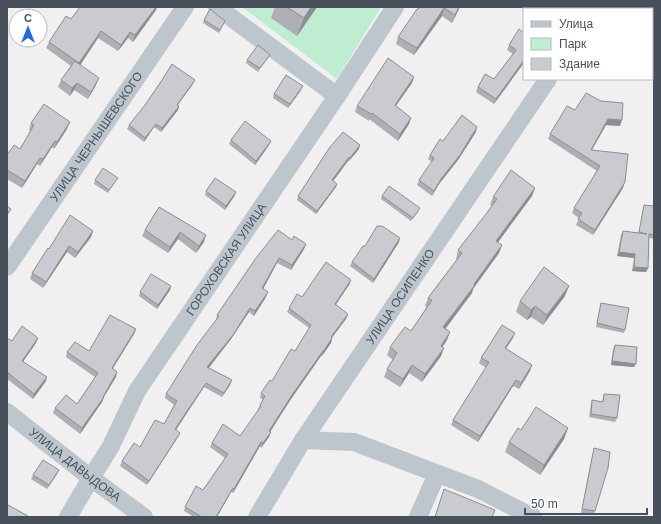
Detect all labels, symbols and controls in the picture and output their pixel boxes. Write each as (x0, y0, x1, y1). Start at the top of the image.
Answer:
north arrow (8, 8, 48, 48)
legend (523, 8, 653, 80)
text: С (24, 12, 32, 24)
text: Улица (559, 17, 593, 31)
text: Парк (559, 37, 587, 51)
text: Здание (559, 57, 600, 71)
street label: УЛИЦА ЧЕРНЫШЕВСКОГО (47, 69, 146, 204)
street label: ГОРОХОВСКАЯ УЛИЦА (183, 200, 269, 318)
street label: УЛИЦА ОСИПЕНКО (363, 246, 438, 347)
street label: УЛИЦА ДАВЫДОВА (26, 425, 123, 504)
scale bar (525, 490, 647, 516)
text: 50 m (531, 497, 558, 511)

